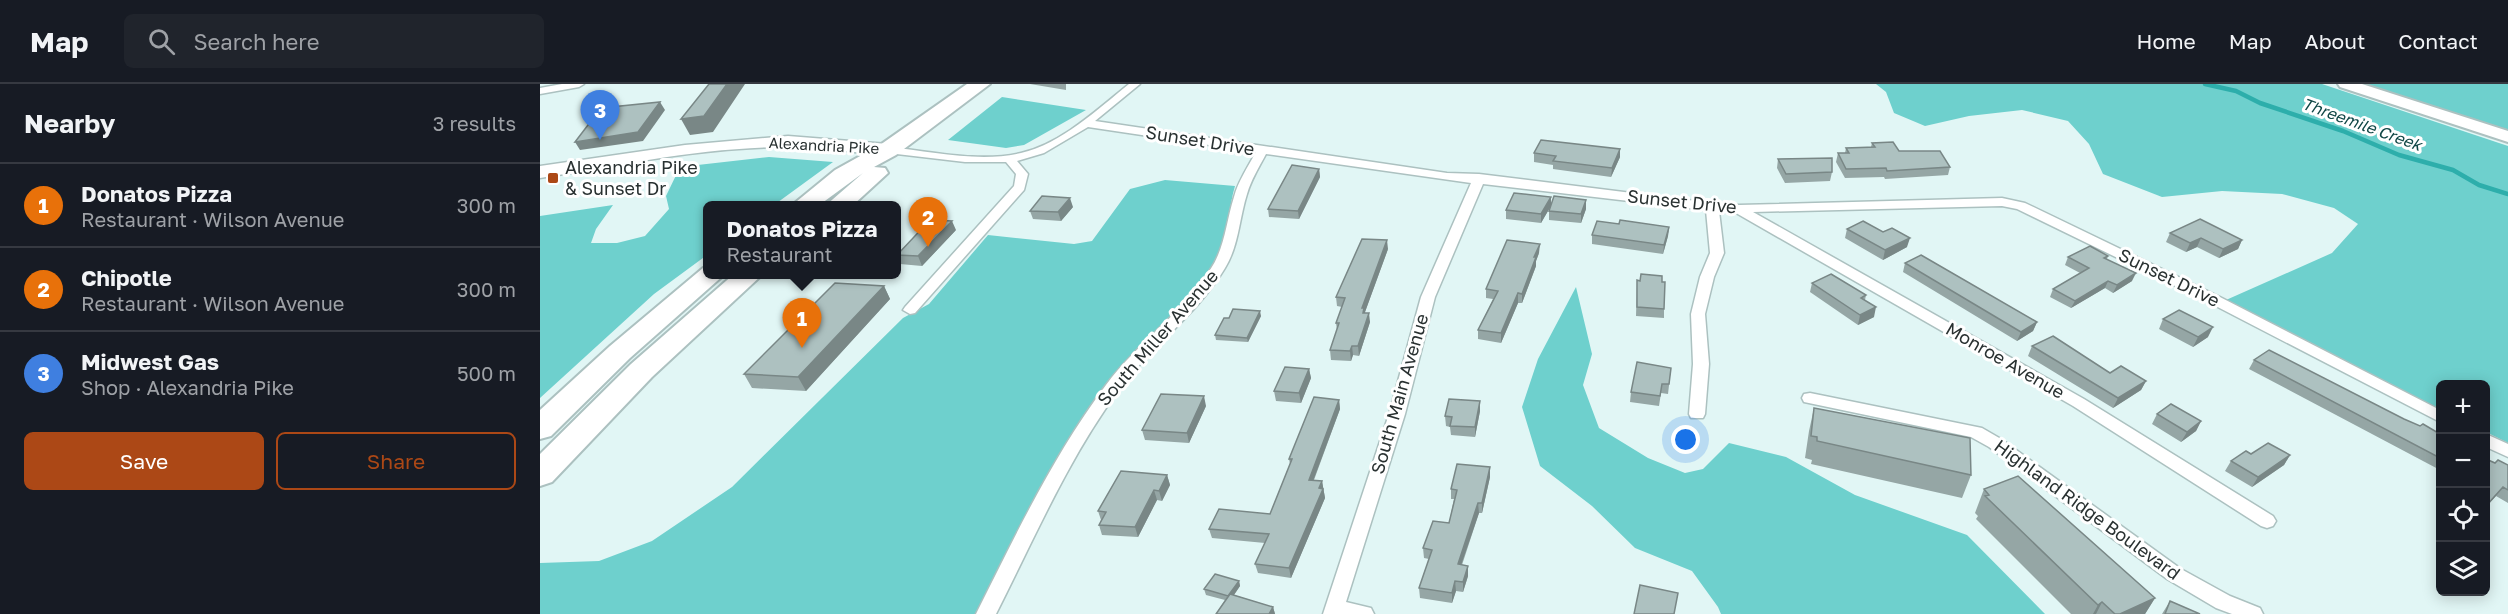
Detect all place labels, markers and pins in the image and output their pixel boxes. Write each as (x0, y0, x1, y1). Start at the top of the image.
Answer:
pin: 3 (580, 91, 620, 140)
place label: Alexandria Pike & Sunset Dr (565, 156, 698, 199)
marker: Alexandria Pike & Sunset Dr (546, 171, 560, 185)
pin: 2 (908, 198, 948, 247)
pin: 1 (782, 298, 822, 348)

